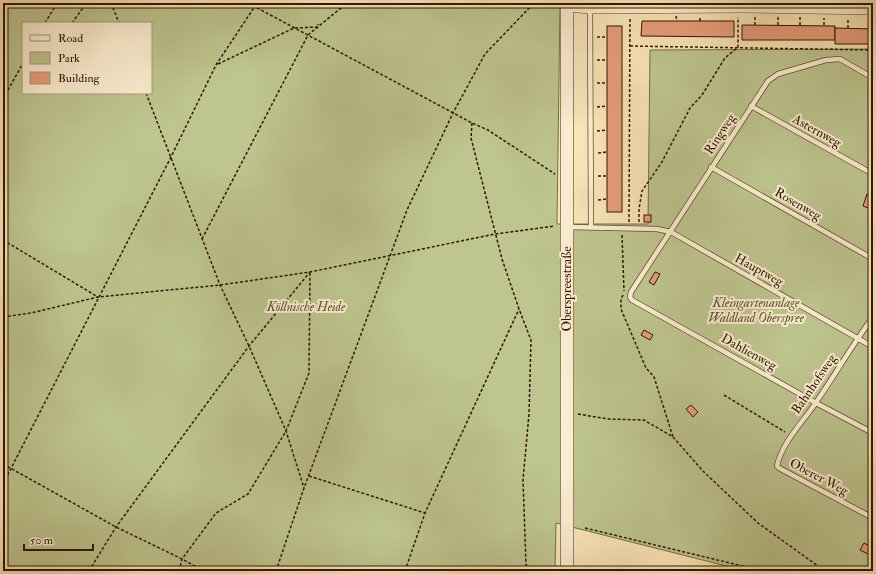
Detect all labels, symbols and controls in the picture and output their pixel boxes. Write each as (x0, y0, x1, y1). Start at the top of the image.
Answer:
legend (22, 22, 152, 94)
text: Road (58, 31, 83, 46)
text: Park (58, 51, 80, 66)
text: Building (58, 71, 101, 86)
street label: Ringweg (701, 110, 739, 157)
street label: Asternweg (789, 111, 845, 151)
street label: Rosenweg (772, 184, 825, 224)
street label: Oberspreestraße (559, 246, 576, 332)
street label: Hauptweg (731, 250, 787, 291)
park label: Kleingartenanlage Waldland Oberspree (708, 295, 805, 326)
park label: Köllnische Heide (266, 299, 346, 315)
street label: Dahlienweg (718, 330, 780, 374)
street label: Bahnhofsweg (788, 350, 840, 417)
street label: Oberer Weg (787, 455, 852, 499)
scale bar (24, 526, 93, 552)
text: 50 m (30, 533, 54, 548)

